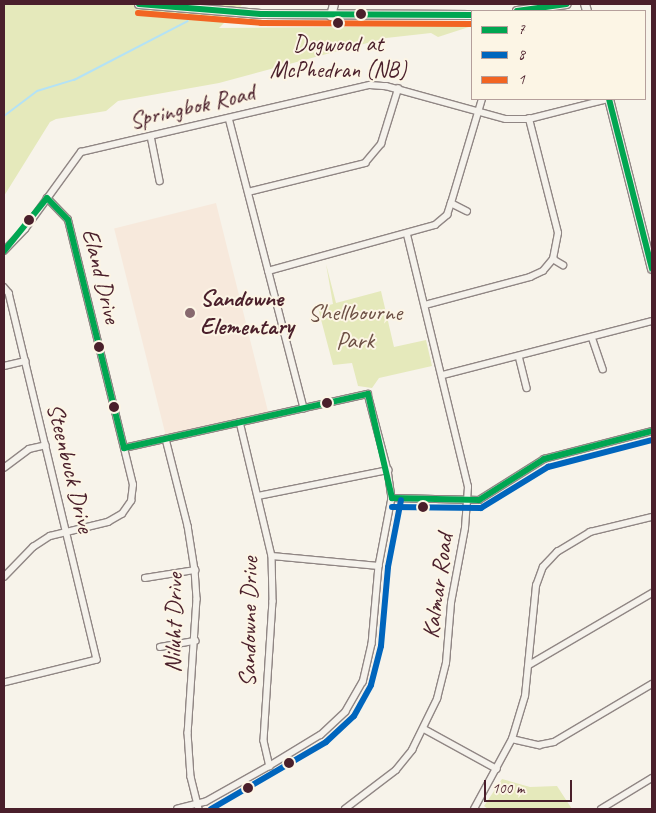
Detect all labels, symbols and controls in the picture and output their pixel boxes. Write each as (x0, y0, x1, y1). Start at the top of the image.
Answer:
unlabelled marker (356, 9, 366, 19)
legend (471, 10, 646, 100)
marker: Dogwood at McPhedran (NB) (333, 18, 343, 28)
text: 7 (518, 20, 525, 39)
place label: Dogwood at McPhedran (NB) (270, 30, 406, 84)
text: 8 (518, 45, 525, 64)
text: 1 (518, 70, 525, 89)
street label: Springbok Road (127, 79, 257, 135)
unlabelled marker (24, 215, 34, 225)
street label: Eland Drive (75, 226, 127, 326)
place label: Sandowne Elementary (200, 285, 294, 341)
park label: Shellbourne Park (308, 299, 402, 355)
marker: Sandowne Elementary (184, 307, 196, 319)
unlabelled marker (94, 342, 104, 352)
unlabelled marker (322, 398, 332, 408)
street label: Steenbuck Drive (40, 400, 100, 536)
unlabelled marker (109, 402, 119, 412)
unlabelled marker (418, 502, 428, 512)
street label: Kalmar Road (416, 532, 460, 640)
street label: Sandowne Drive (233, 556, 265, 688)
street label: Niluht Drive (159, 573, 189, 673)
unlabelled marker (284, 758, 294, 768)
scale bar (486, 770, 574, 802)
text: 100 m (492, 779, 524, 798)
unlabelled marker (243, 783, 253, 793)

